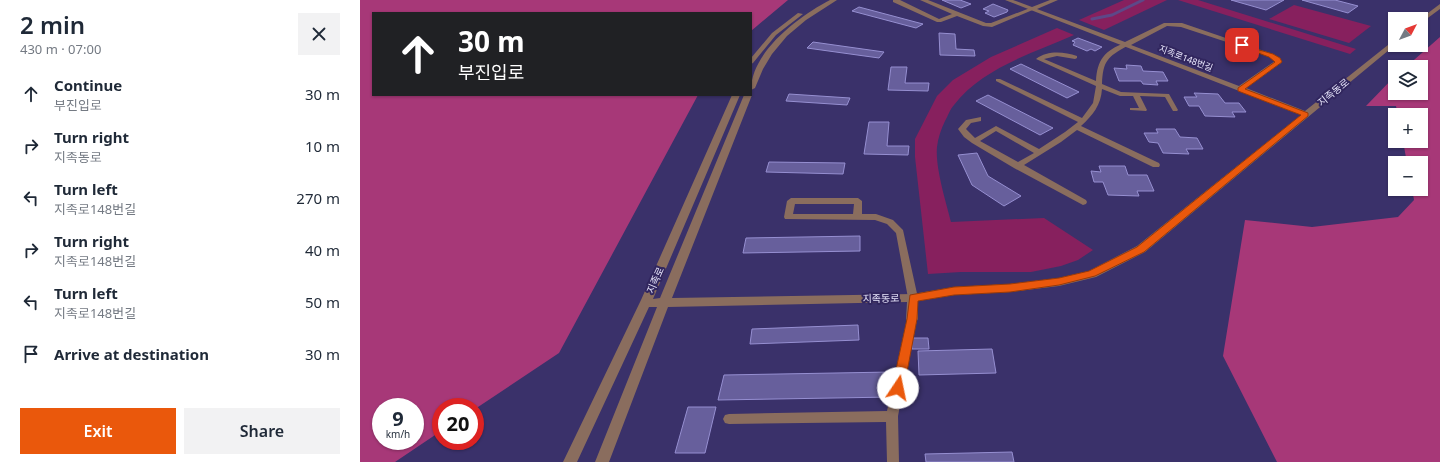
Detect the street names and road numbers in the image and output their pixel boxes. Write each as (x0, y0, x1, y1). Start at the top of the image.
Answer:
street label: 지족로148번길 (1157, 42, 1215, 74)
street label: 지족동로 (1314, 75, 1352, 109)
street label: 지족로 (643, 265, 667, 295)
street label: 지족동로 (862, 291, 900, 305)

